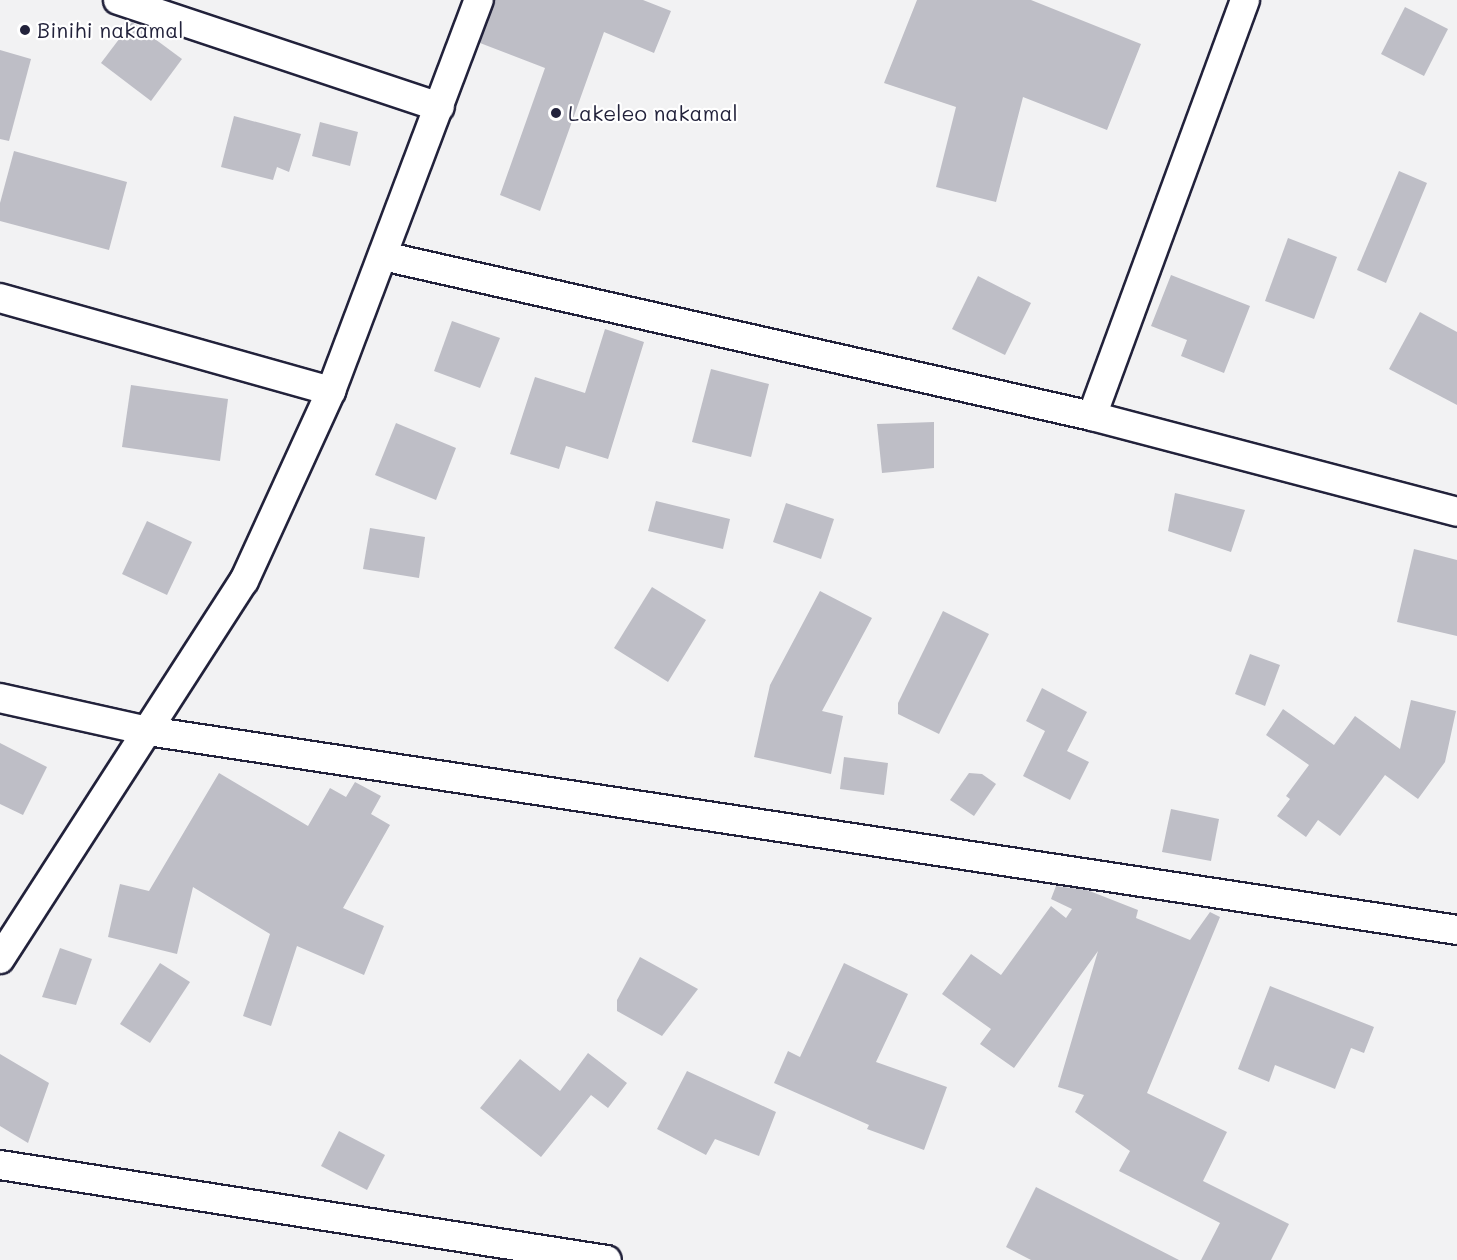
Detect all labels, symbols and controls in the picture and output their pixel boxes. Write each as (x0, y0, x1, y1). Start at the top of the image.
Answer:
place label: Binihi nakamal (37, 17, 184, 43)
marker: Binihi nakamal (18, 23, 32, 37)
place label: Lakeleo nakamal (568, 100, 738, 126)
marker: Lakeleo nakamal (549, 106, 563, 120)

